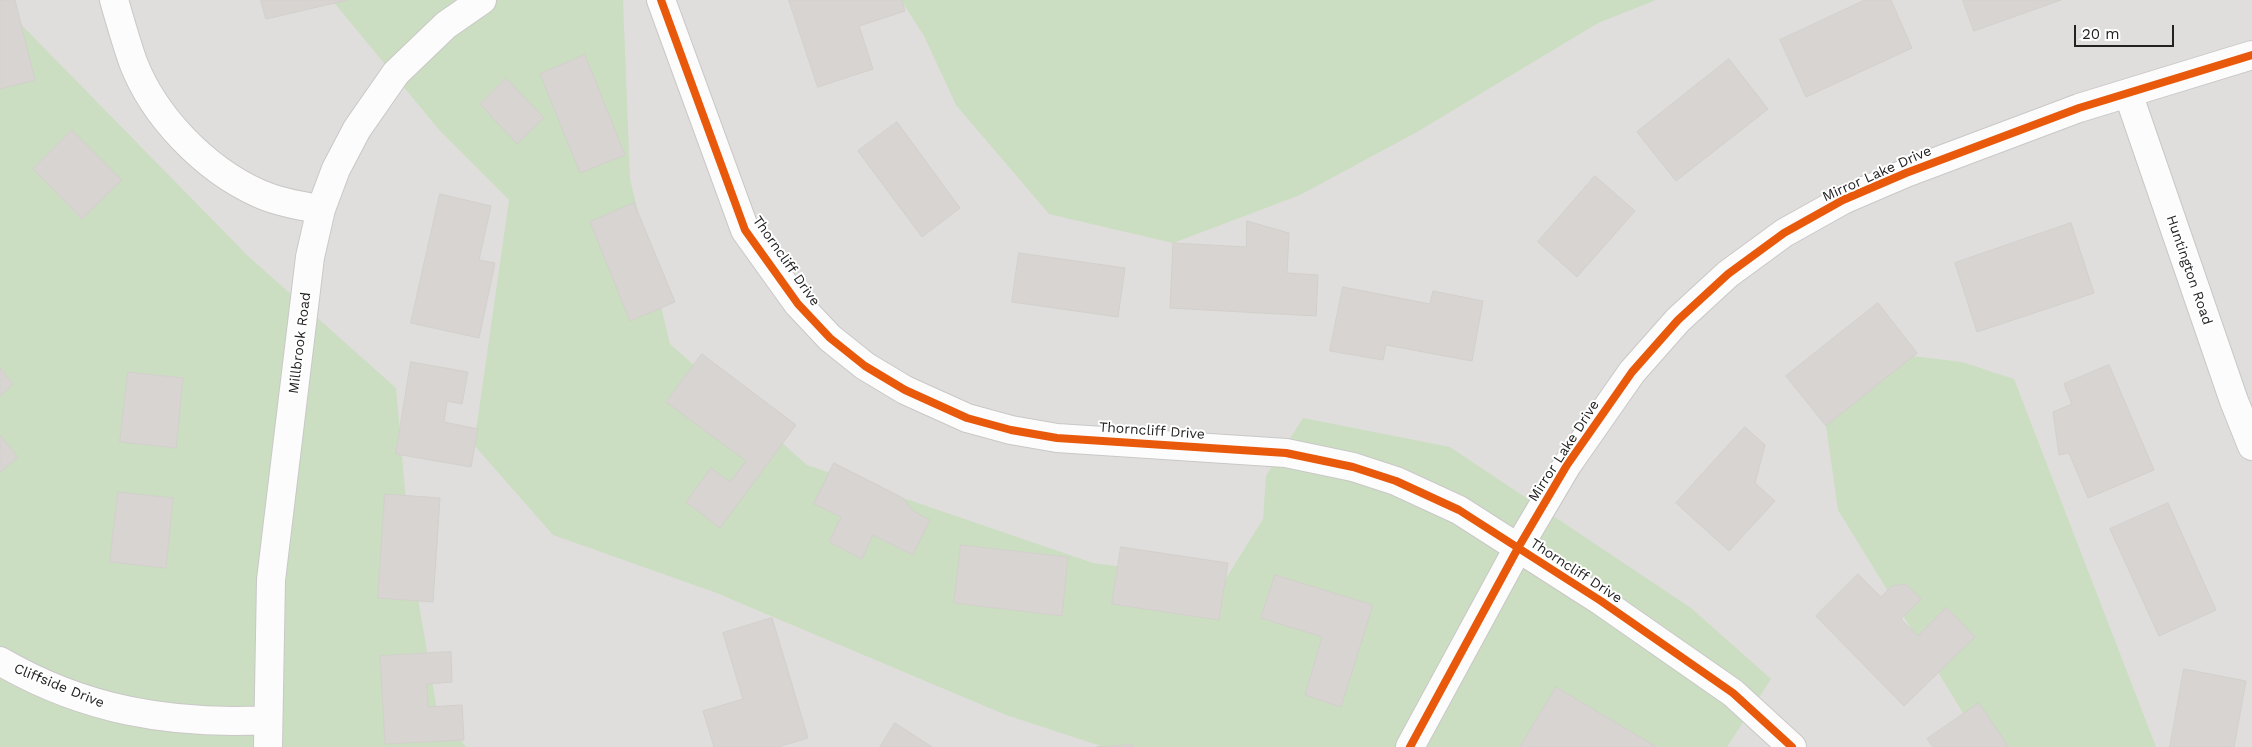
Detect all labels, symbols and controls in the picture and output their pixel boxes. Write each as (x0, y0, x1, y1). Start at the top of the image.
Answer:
scale bar (2077, 15, 2177, 47)
text: 20 m (2082, 25, 2120, 43)
street label: Mirror Lake Drive (1820, 142, 1934, 206)
street label: Thorncliff Drive (749, 213, 823, 309)
street label: Huntington Road (2162, 213, 2216, 327)
street label: Millbrook Road (285, 291, 315, 395)
street label: Mirror Lake Drive (1525, 397, 1603, 505)
street label: Thorncliff Drive (1099, 419, 1205, 443)
street label: Thorncliff Drive (1527, 535, 1625, 607)
street label: Cliffside Drive (11, 660, 107, 712)

